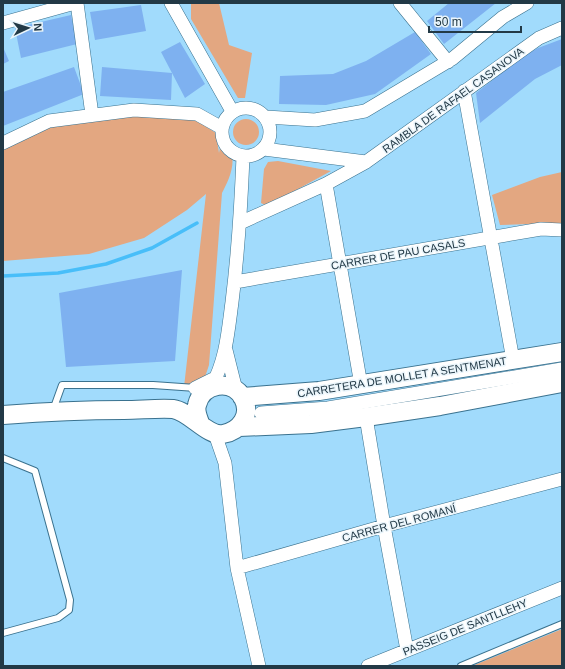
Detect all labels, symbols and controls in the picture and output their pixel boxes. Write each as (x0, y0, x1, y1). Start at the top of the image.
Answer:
north arrow (8, 8, 48, 48)
scale bar (429, 8, 521, 34)
text: 50 m (435, 15, 462, 29)
text: N (32, 23, 44, 32)
street label: RAMBLA DE RAFAEL CASANOVA (380, 44, 526, 155)
street label: CARRER DE PAU CASALS (330, 236, 466, 272)
street label: CARRETERA DE MOLLET A SENTMENAT (297, 354, 508, 399)
street label: CARRER DEL ROMANÍ (341, 502, 458, 544)
street label: PASSEIG DE SANTLLEHY (401, 596, 530, 657)

